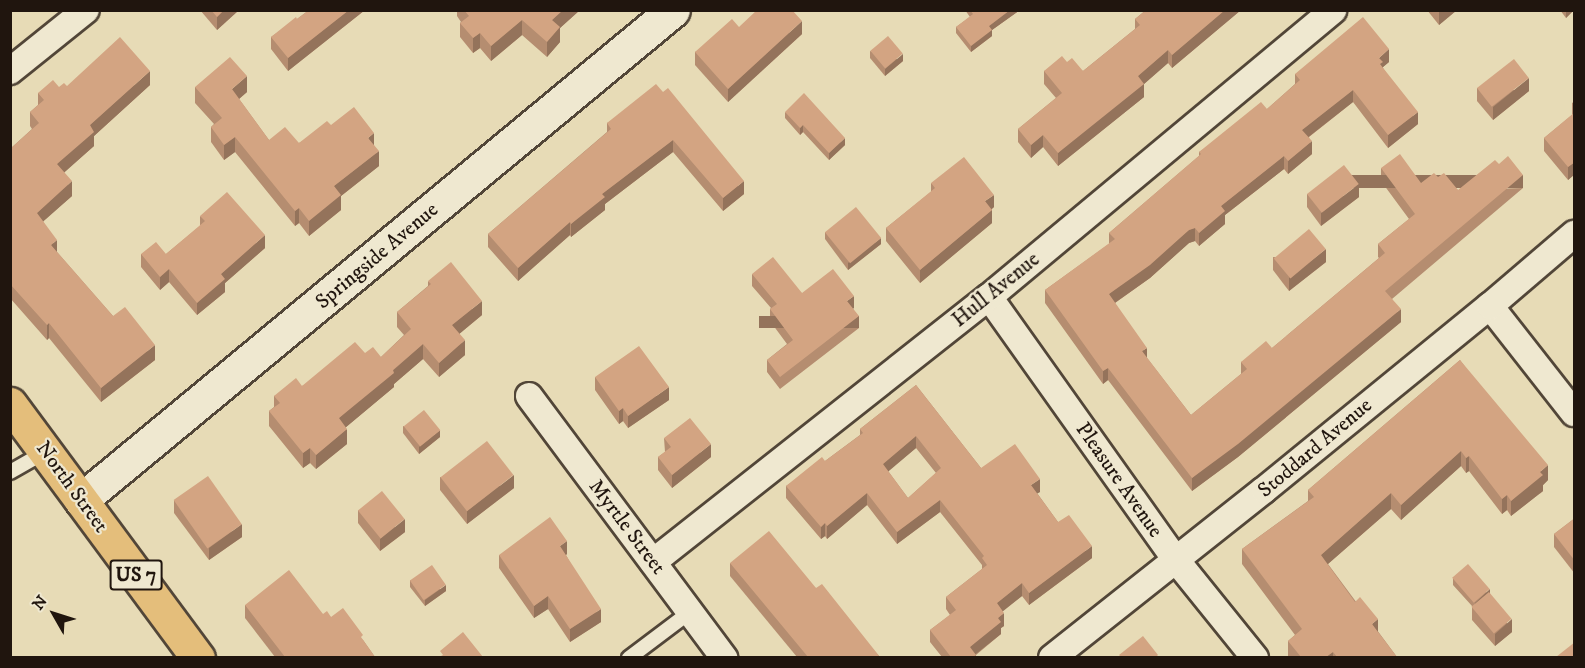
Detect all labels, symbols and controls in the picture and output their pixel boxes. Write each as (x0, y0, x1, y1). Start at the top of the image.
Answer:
street label: Springside Avenue (310, 197, 444, 315)
street label: Hull Avenue (947, 247, 1045, 333)
street label: Stoddard Avenue (1253, 393, 1377, 503)
street label: Pleasure Avenue (1070, 418, 1168, 542)
street label: North Street (30, 436, 114, 538)
street label: Myrtle Street (583, 475, 671, 579)
road number: US 7 (109, 558, 163, 592)
north arrow (24, 584, 84, 644)
text: N (28, 591, 52, 614)

